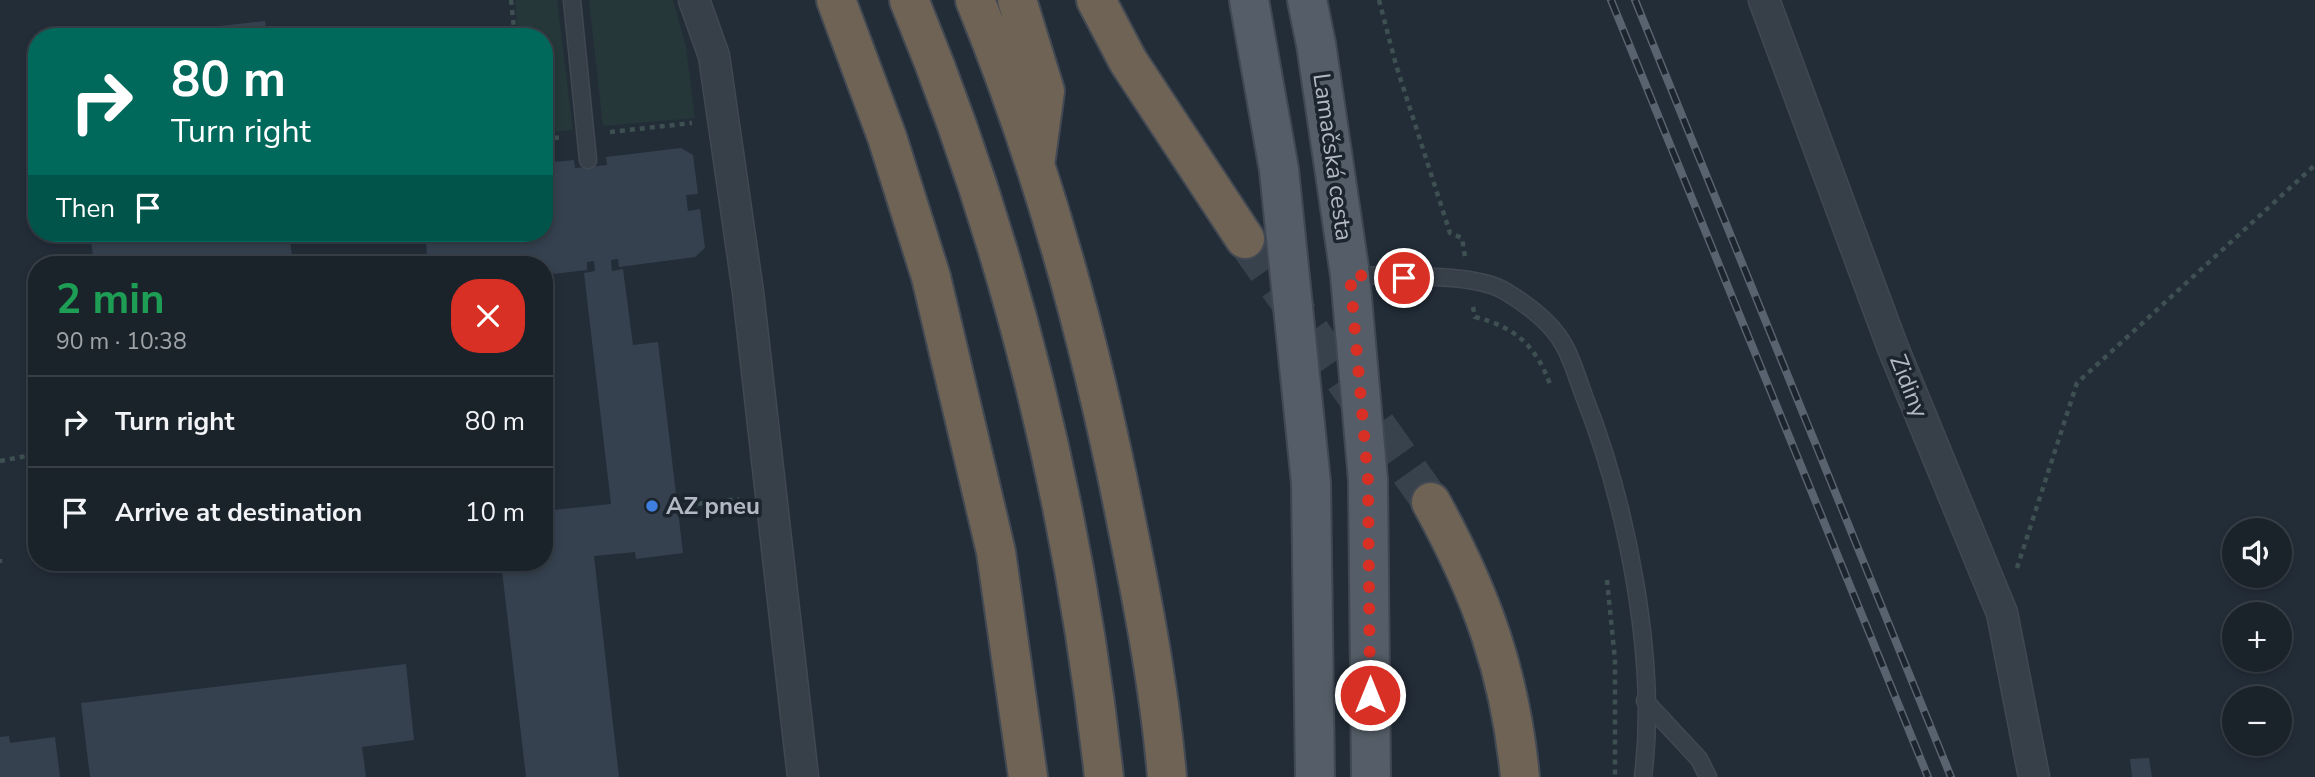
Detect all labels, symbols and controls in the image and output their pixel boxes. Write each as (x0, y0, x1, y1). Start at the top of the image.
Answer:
text: 80 m (171, 46, 286, 113)
icon: right (56, 56, 147, 147)
street label: Lamačská cesta (1305, 71, 1361, 243)
text: Turn right (171, 110, 311, 153)
icon: arrive (129, 189, 167, 227)
text: Then (56, 191, 115, 226)
pin (1374, 248, 1434, 308)
icon: arrive (1385, 259, 1423, 297)
text: 2 min (56, 271, 165, 328)
button: close (451, 279, 525, 353)
text: 90 m · 10:38 (56, 326, 187, 357)
street label: Zidiny (1882, 350, 1936, 423)
icon: right (56, 403, 94, 441)
text: Turn right (115, 404, 234, 439)
text: 80 m (465, 404, 525, 439)
place label: AZ pneu (666, 490, 760, 522)
icon: arrive (56, 494, 94, 532)
text: Arrive at destination (115, 495, 362, 530)
text: 10 m (465, 495, 525, 530)
marker: AZ pneu (644, 498, 660, 514)
map controls (2222, 518, 2292, 756)
button: sound (2222, 518, 2292, 588)
button: + (2222, 602, 2292, 672)
position arrow (1333, 658, 1407, 732)
button: − (2222, 686, 2292, 756)

